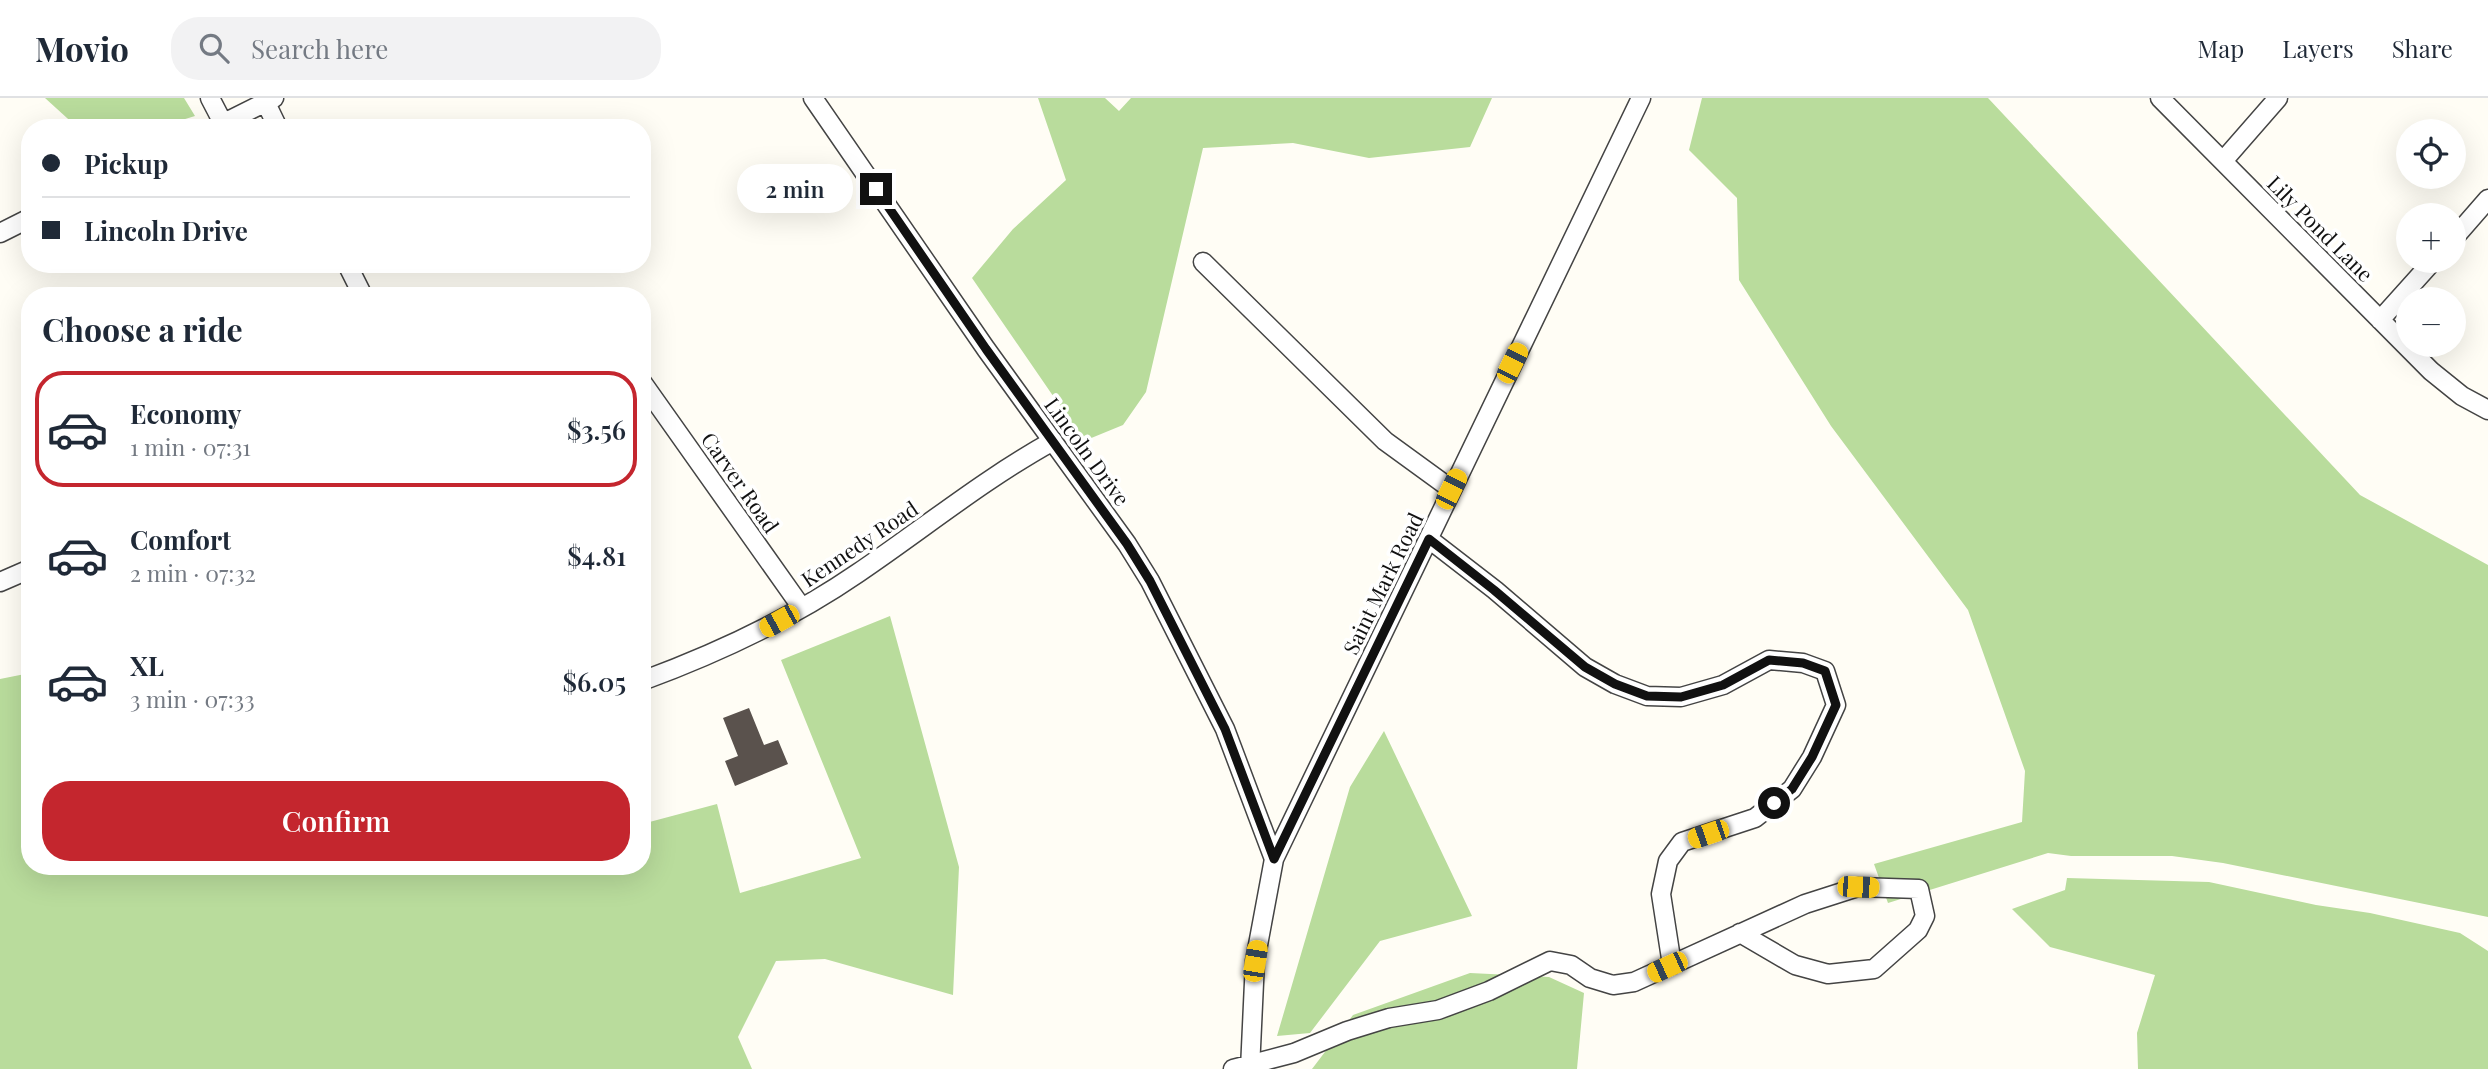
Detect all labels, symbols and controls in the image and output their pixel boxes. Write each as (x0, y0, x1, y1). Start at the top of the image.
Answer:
search box (171, 17, 661, 80)
text: Movio (35, 26, 129, 70)
icon: search (195, 29, 233, 67)
text: Search here (251, 31, 388, 66)
text: Map (2198, 32, 2244, 64)
text: Layers (2282, 32, 2354, 64)
text: Share (2392, 32, 2453, 64)
map controls (2396, 119, 2466, 357)
button: locate (2396, 119, 2466, 189)
text: Pickup (84, 146, 168, 181)
callout: 2 min (736, 164, 852, 214)
street label: Lily Pond Lane (2262, 169, 2380, 287)
text: 2 min (766, 173, 824, 204)
route end (860, 173, 892, 205)
button: + (2396, 203, 2466, 273)
text: Lincoln Drive (84, 213, 248, 248)
button: − (2396, 287, 2466, 357)
text: Choose a ride (42, 307, 243, 350)
car (1494, 340, 1531, 386)
street label: Lincoln Drive (1039, 391, 1137, 511)
text: Economy (130, 396, 241, 431)
icon: car (46, 398, 109, 461)
text: $3.56 (567, 412, 626, 447)
street label: Carver Road (696, 426, 786, 538)
text: 1 min · 07:31 (130, 431, 251, 462)
car (1433, 466, 1470, 512)
street label: Kennedy Road (795, 494, 923, 592)
street label: Saint Mark Road (1336, 507, 1428, 659)
text: Comfort (130, 522, 231, 557)
icon: car (46, 524, 109, 587)
text: $4.81 (567, 538, 626, 573)
text: 2 min · 07:32 (130, 557, 256, 588)
car (756, 602, 803, 640)
text: XL (130, 648, 164, 683)
icon: car (46, 650, 109, 713)
text: $6.05 (562, 664, 626, 699)
text: 3 min · 07:33 (130, 683, 255, 714)
button: Confirm (42, 781, 630, 861)
route start (1758, 787, 1790, 819)
car (1685, 817, 1732, 851)
car (1837, 876, 1880, 898)
car (1242, 939, 1269, 983)
car (1644, 949, 1691, 985)

